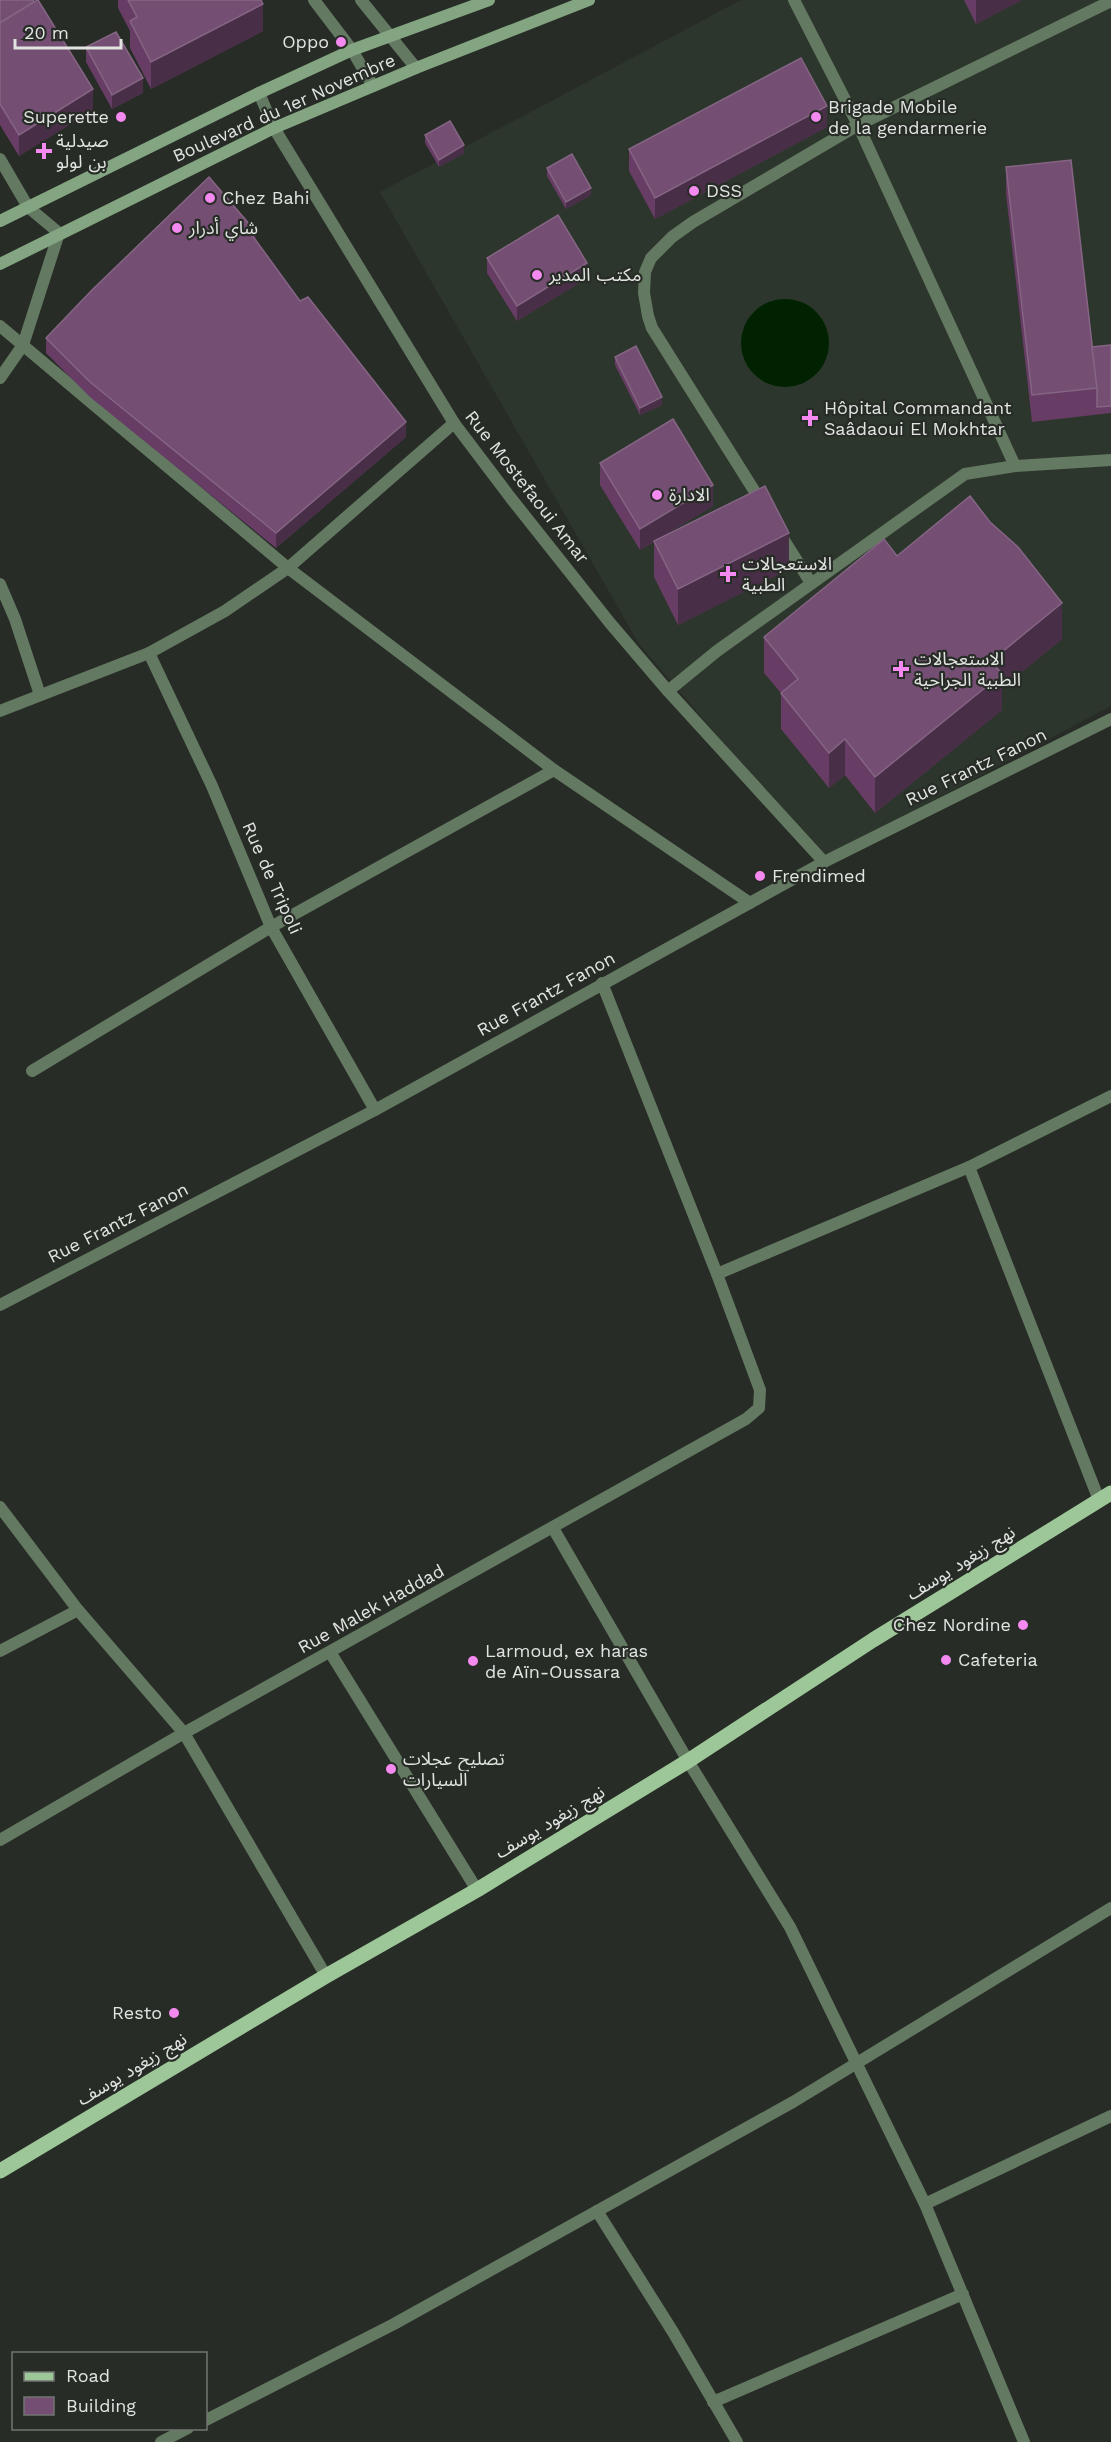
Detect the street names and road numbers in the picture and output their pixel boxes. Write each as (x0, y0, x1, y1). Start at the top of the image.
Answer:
street label: Boulevard du 1er Novembre (169, 49, 398, 166)
street label: Rue Mostefaoui Amar (461, 406, 594, 567)
street label: Rue Frantz Fanon (902, 723, 1050, 810)
street label: Rue de Tripoli (238, 818, 307, 937)
street label: Rue Frantz Fanon (473, 947, 618, 1040)
street label: Rue Frantz Fanon (44, 1178, 191, 1267)
street label: نهج زيغود يوسف (903, 1521, 1020, 1607)
street label: Rue Malek Haddad (294, 1560, 448, 1658)
street label: نهج زيغود يوسف (491, 1781, 610, 1865)
street label: نهج زيغود يوسف (73, 2028, 192, 2112)

